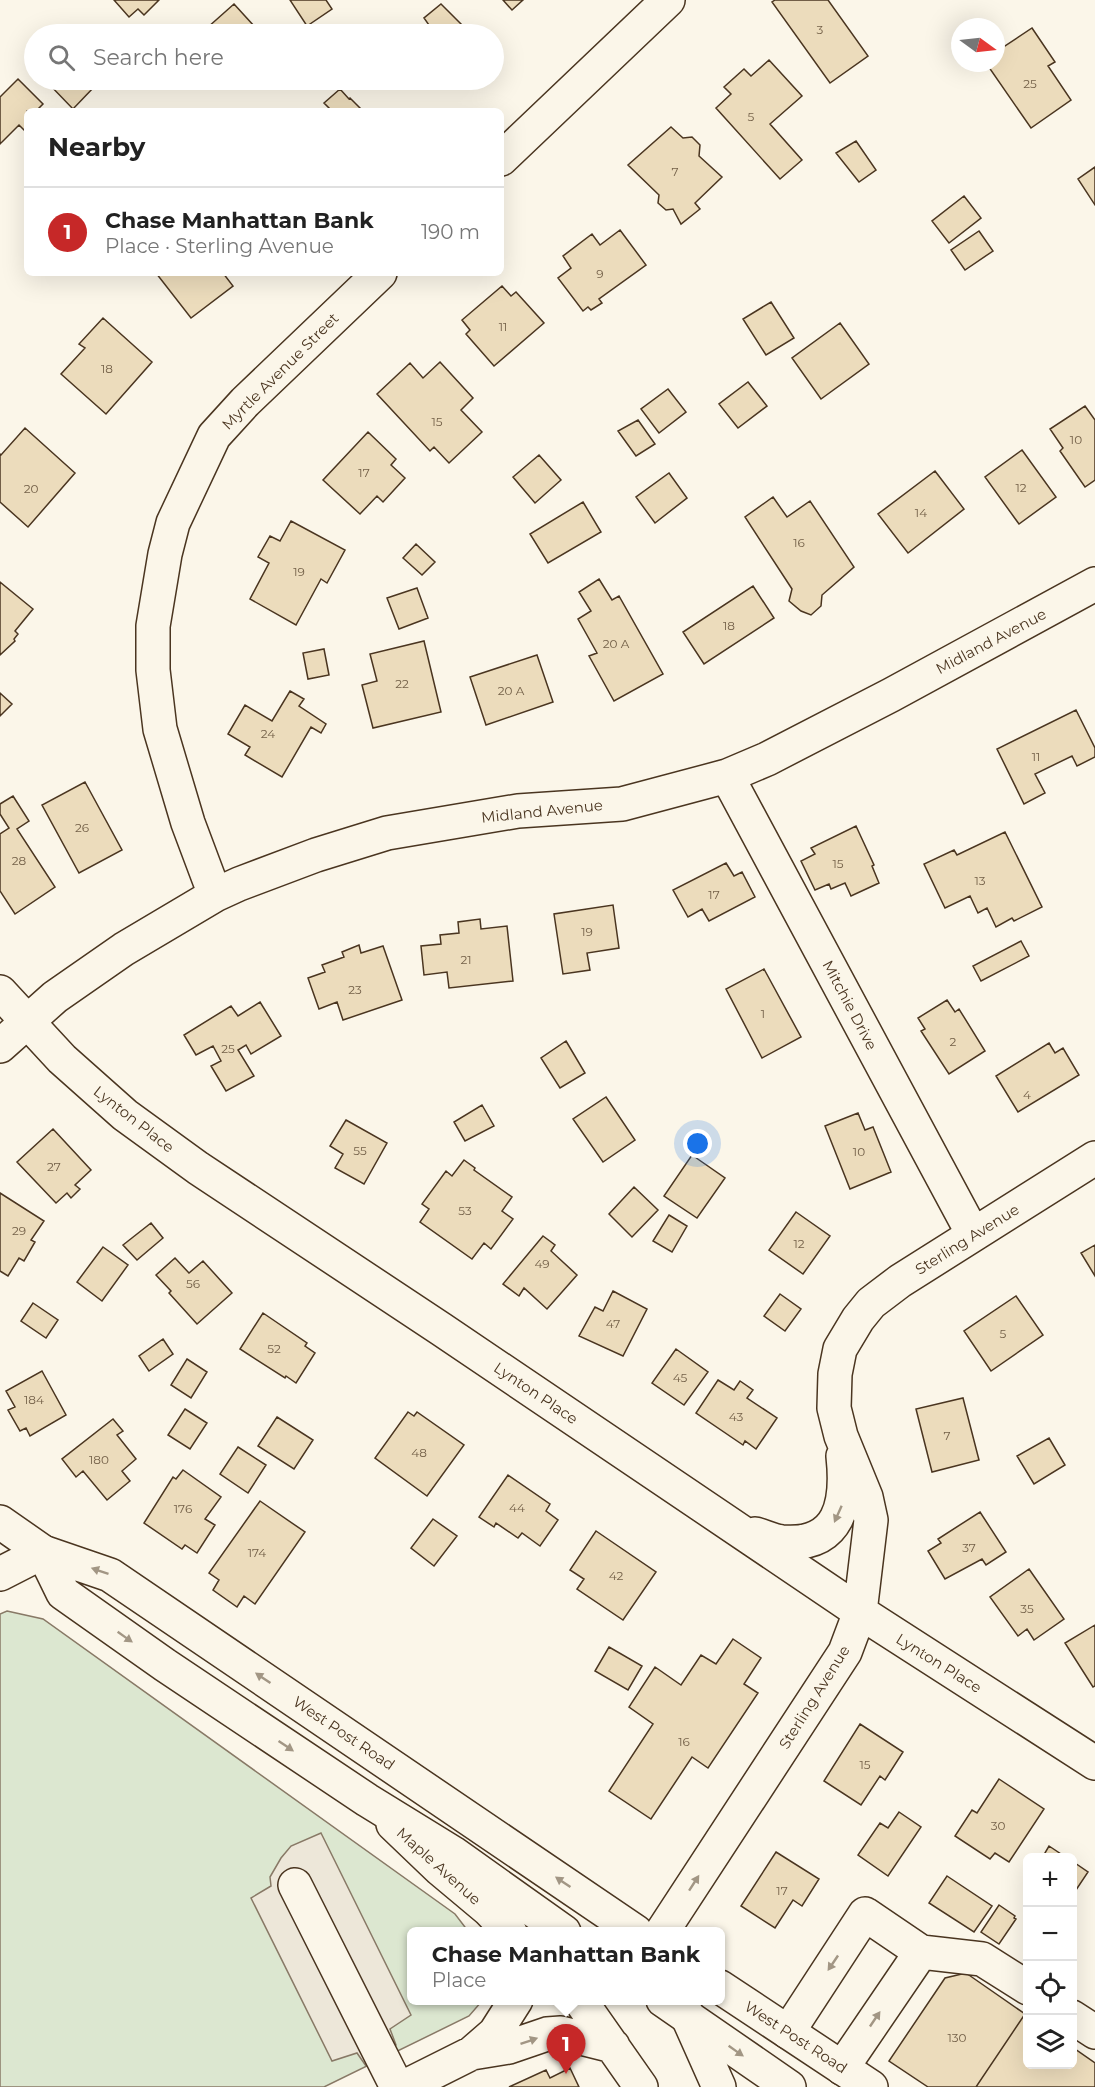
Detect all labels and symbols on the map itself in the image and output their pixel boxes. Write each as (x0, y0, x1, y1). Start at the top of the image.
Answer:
north arrow (951, 18, 1005, 72)
house number: 3 (817, 22, 824, 37)
house number: 25 (1023, 76, 1037, 91)
house number: 5 (748, 109, 755, 124)
house number: 7 (671, 164, 679, 179)
house number: 9 (596, 266, 604, 281)
street label: Myrtle Avenue Street (218, 309, 342, 433)
house number: 11 (499, 319, 507, 334)
house number: 18 (101, 361, 113, 376)
house number: 15 (431, 414, 443, 429)
house number: 10 (1070, 432, 1082, 447)
house number: 17 (358, 465, 370, 480)
house number: 12 (1015, 480, 1027, 495)
house number: 20 (24, 481, 38, 496)
house number: 14 (915, 505, 927, 520)
house number: 16 (793, 535, 805, 550)
house number: 19 (293, 564, 305, 579)
street label: Midland Avenue (933, 604, 1049, 678)
house number: 18 (723, 618, 735, 633)
house number: 20 A (603, 636, 630, 651)
house number: 22 (395, 676, 409, 691)
house number: 20 A (498, 683, 525, 698)
house number: 24 (261, 726, 275, 741)
house number: 11 (1032, 749, 1040, 764)
street label: Midland Avenue (480, 795, 604, 827)
house number: 26 (75, 820, 89, 835)
house number: 28 (12, 853, 27, 868)
house number: 15 (832, 856, 844, 871)
house number: 13 (974, 873, 986, 888)
house number: 17 (708, 887, 720, 902)
house number: 19 (581, 924, 593, 939)
house number: 21 (460, 952, 472, 967)
street label: Mitchie Drive (818, 957, 882, 1053)
house number: 23 (348, 982, 362, 997)
house number: 1 (761, 1006, 765, 1021)
house number: 2 (950, 1034, 957, 1049)
house number: 25 (221, 1041, 235, 1056)
street label: Lynton Place (90, 1082, 178, 1156)
house number: 4 (1023, 1087, 1031, 1102)
your location (683, 1129, 712, 1158)
house number: 55 (353, 1143, 367, 1158)
house number: 10 (853, 1144, 865, 1159)
house number: 27 (47, 1159, 61, 1174)
street label: Sterling Avenue (912, 1199, 1022, 1279)
house number: 53 (458, 1203, 472, 1218)
house number: 29 (12, 1223, 26, 1238)
house number: 12 (793, 1236, 805, 1251)
house number: 49 (534, 1256, 550, 1271)
house number: 56 (186, 1276, 200, 1291)
house number: 47 (606, 1316, 620, 1331)
house number: 5 (1000, 1326, 1007, 1341)
house number: 52 (267, 1341, 281, 1356)
street label: Lynton Place (490, 1358, 582, 1428)
house number: 45 (673, 1370, 688, 1385)
house number: 184 (24, 1392, 44, 1407)
house number: 43 (729, 1409, 743, 1424)
house number: 7 (943, 1428, 951, 1443)
house number: 48 (411, 1445, 427, 1460)
house number: 180 (89, 1452, 109, 1467)
house number: 44 (509, 1500, 525, 1515)
house number: 176 (174, 1501, 192, 1516)
one-way arrow (833, 1505, 843, 1523)
house number: 37 (962, 1540, 976, 1555)
house number: 174 (248, 1545, 266, 1560)
one-way arrow (91, 1566, 109, 1576)
house number: 42 (609, 1568, 624, 1583)
house number: 35 (1020, 1601, 1034, 1616)
street label: Lynton Place (893, 1629, 985, 1697)
one-way arrow (116, 1631, 132, 1643)
street label: Sterling Avenue (774, 1642, 854, 1752)
one-way arrow (255, 1672, 271, 1684)
street label: West Post Road (289, 1692, 399, 1774)
house number: 16 (678, 1734, 690, 1749)
one-way arrow (278, 1741, 294, 1752)
house number: 15 (859, 1757, 871, 1772)
house number: 30 (991, 1818, 1005, 1833)
street label: Maple Avenue (393, 1823, 485, 1909)
one-way arrow (688, 1875, 700, 1891)
one-way arrow (555, 1877, 571, 1888)
house number: 17 (776, 1883, 788, 1898)
one-way arrow (827, 1955, 838, 1971)
street label: West Post Road (741, 1997, 851, 2077)
one-way arrow (869, 2012, 881, 2028)
pin: 1 (546, 2024, 586, 2074)
house number: 130 (947, 2030, 967, 2045)
one-way arrow (520, 2035, 538, 2045)
one-way arrow (727, 2045, 743, 2057)

